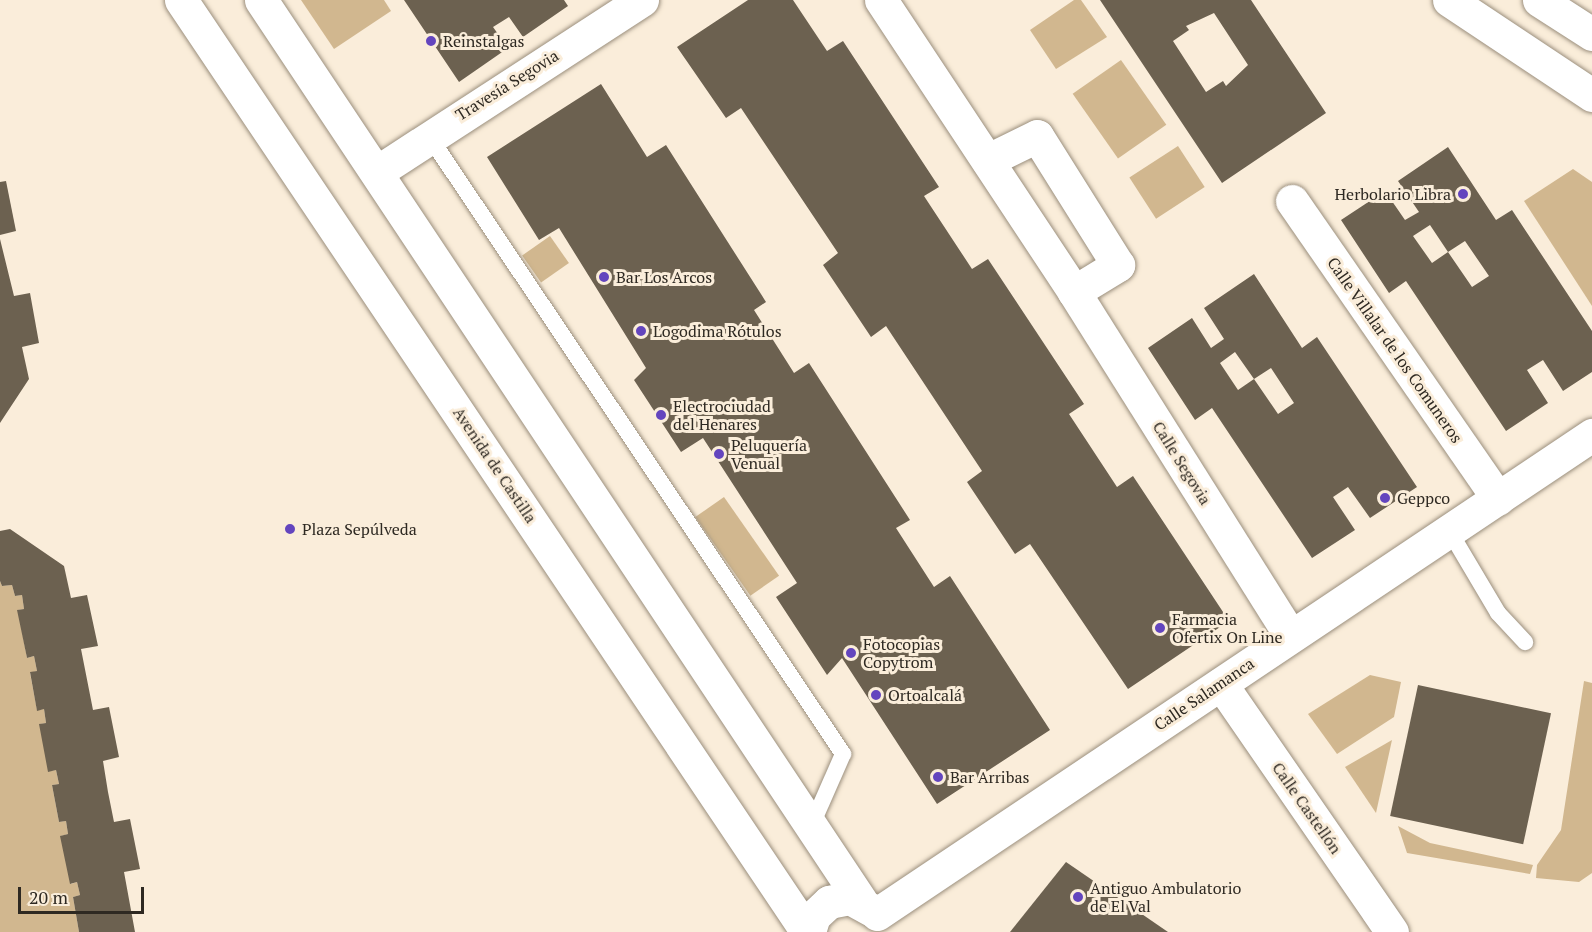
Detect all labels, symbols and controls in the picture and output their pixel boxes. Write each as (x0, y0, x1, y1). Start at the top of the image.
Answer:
place label: Reinstalgas (443, 31, 524, 51)
marker: Reinstalgas (424, 34, 438, 48)
street label: Travesía Segovia (452, 46, 562, 124)
place label: Herbolario Libra (1334, 184, 1451, 204)
marker: Herbolario Libra (1456, 187, 1470, 201)
street label: Calle Villalar de los Comuneros (1323, 253, 1467, 447)
place label: Bar Los Arcos (616, 267, 712, 287)
marker: Bar Los Arcos (597, 270, 611, 284)
place label: Logodima Rótulos (653, 321, 782, 341)
marker: Logodima Rótulos (634, 324, 648, 338)
place label: Electrociudad del Henares (673, 396, 771, 434)
street label: Avenida de Castilla (449, 404, 541, 526)
marker: Electrociudad del Henares (654, 408, 668, 422)
street label: Calle Segovia (1149, 418, 1215, 508)
place label: Peluquería Venual (731, 435, 807, 473)
marker: Peluquería Venual (712, 447, 726, 461)
place label: Geppco (1397, 488, 1450, 508)
marker: Geppco (1378, 491, 1392, 505)
place label: Plaza Sepúlveda (302, 519, 417, 539)
marker: Plaza Sepúlveda (283, 522, 297, 536)
place label: Farmacia Ofertix On Line (1172, 609, 1283, 647)
marker: Farmacia Ofertix On Line (1153, 621, 1167, 635)
place label: Fotocopias Copytrom (863, 634, 940, 672)
marker: Fotocopias Copytrom (844, 646, 858, 660)
street label: Calle Salamanca (1150, 653, 1258, 735)
place label: Ortoalcalá (888, 685, 962, 705)
marker: Ortoalcalá (869, 688, 883, 702)
street label: Calle Castellón (1268, 759, 1346, 857)
place label: Bar Arribas (950, 767, 1030, 787)
marker: Bar Arribas (931, 770, 945, 784)
scale bar (21, 875, 147, 913)
place label: Antiguo Ambulatorio de El Val (1090, 878, 1242, 916)
text: 20 m (29, 885, 68, 909)
marker: Antiguo Ambulatorio de El Val (1071, 890, 1085, 904)

